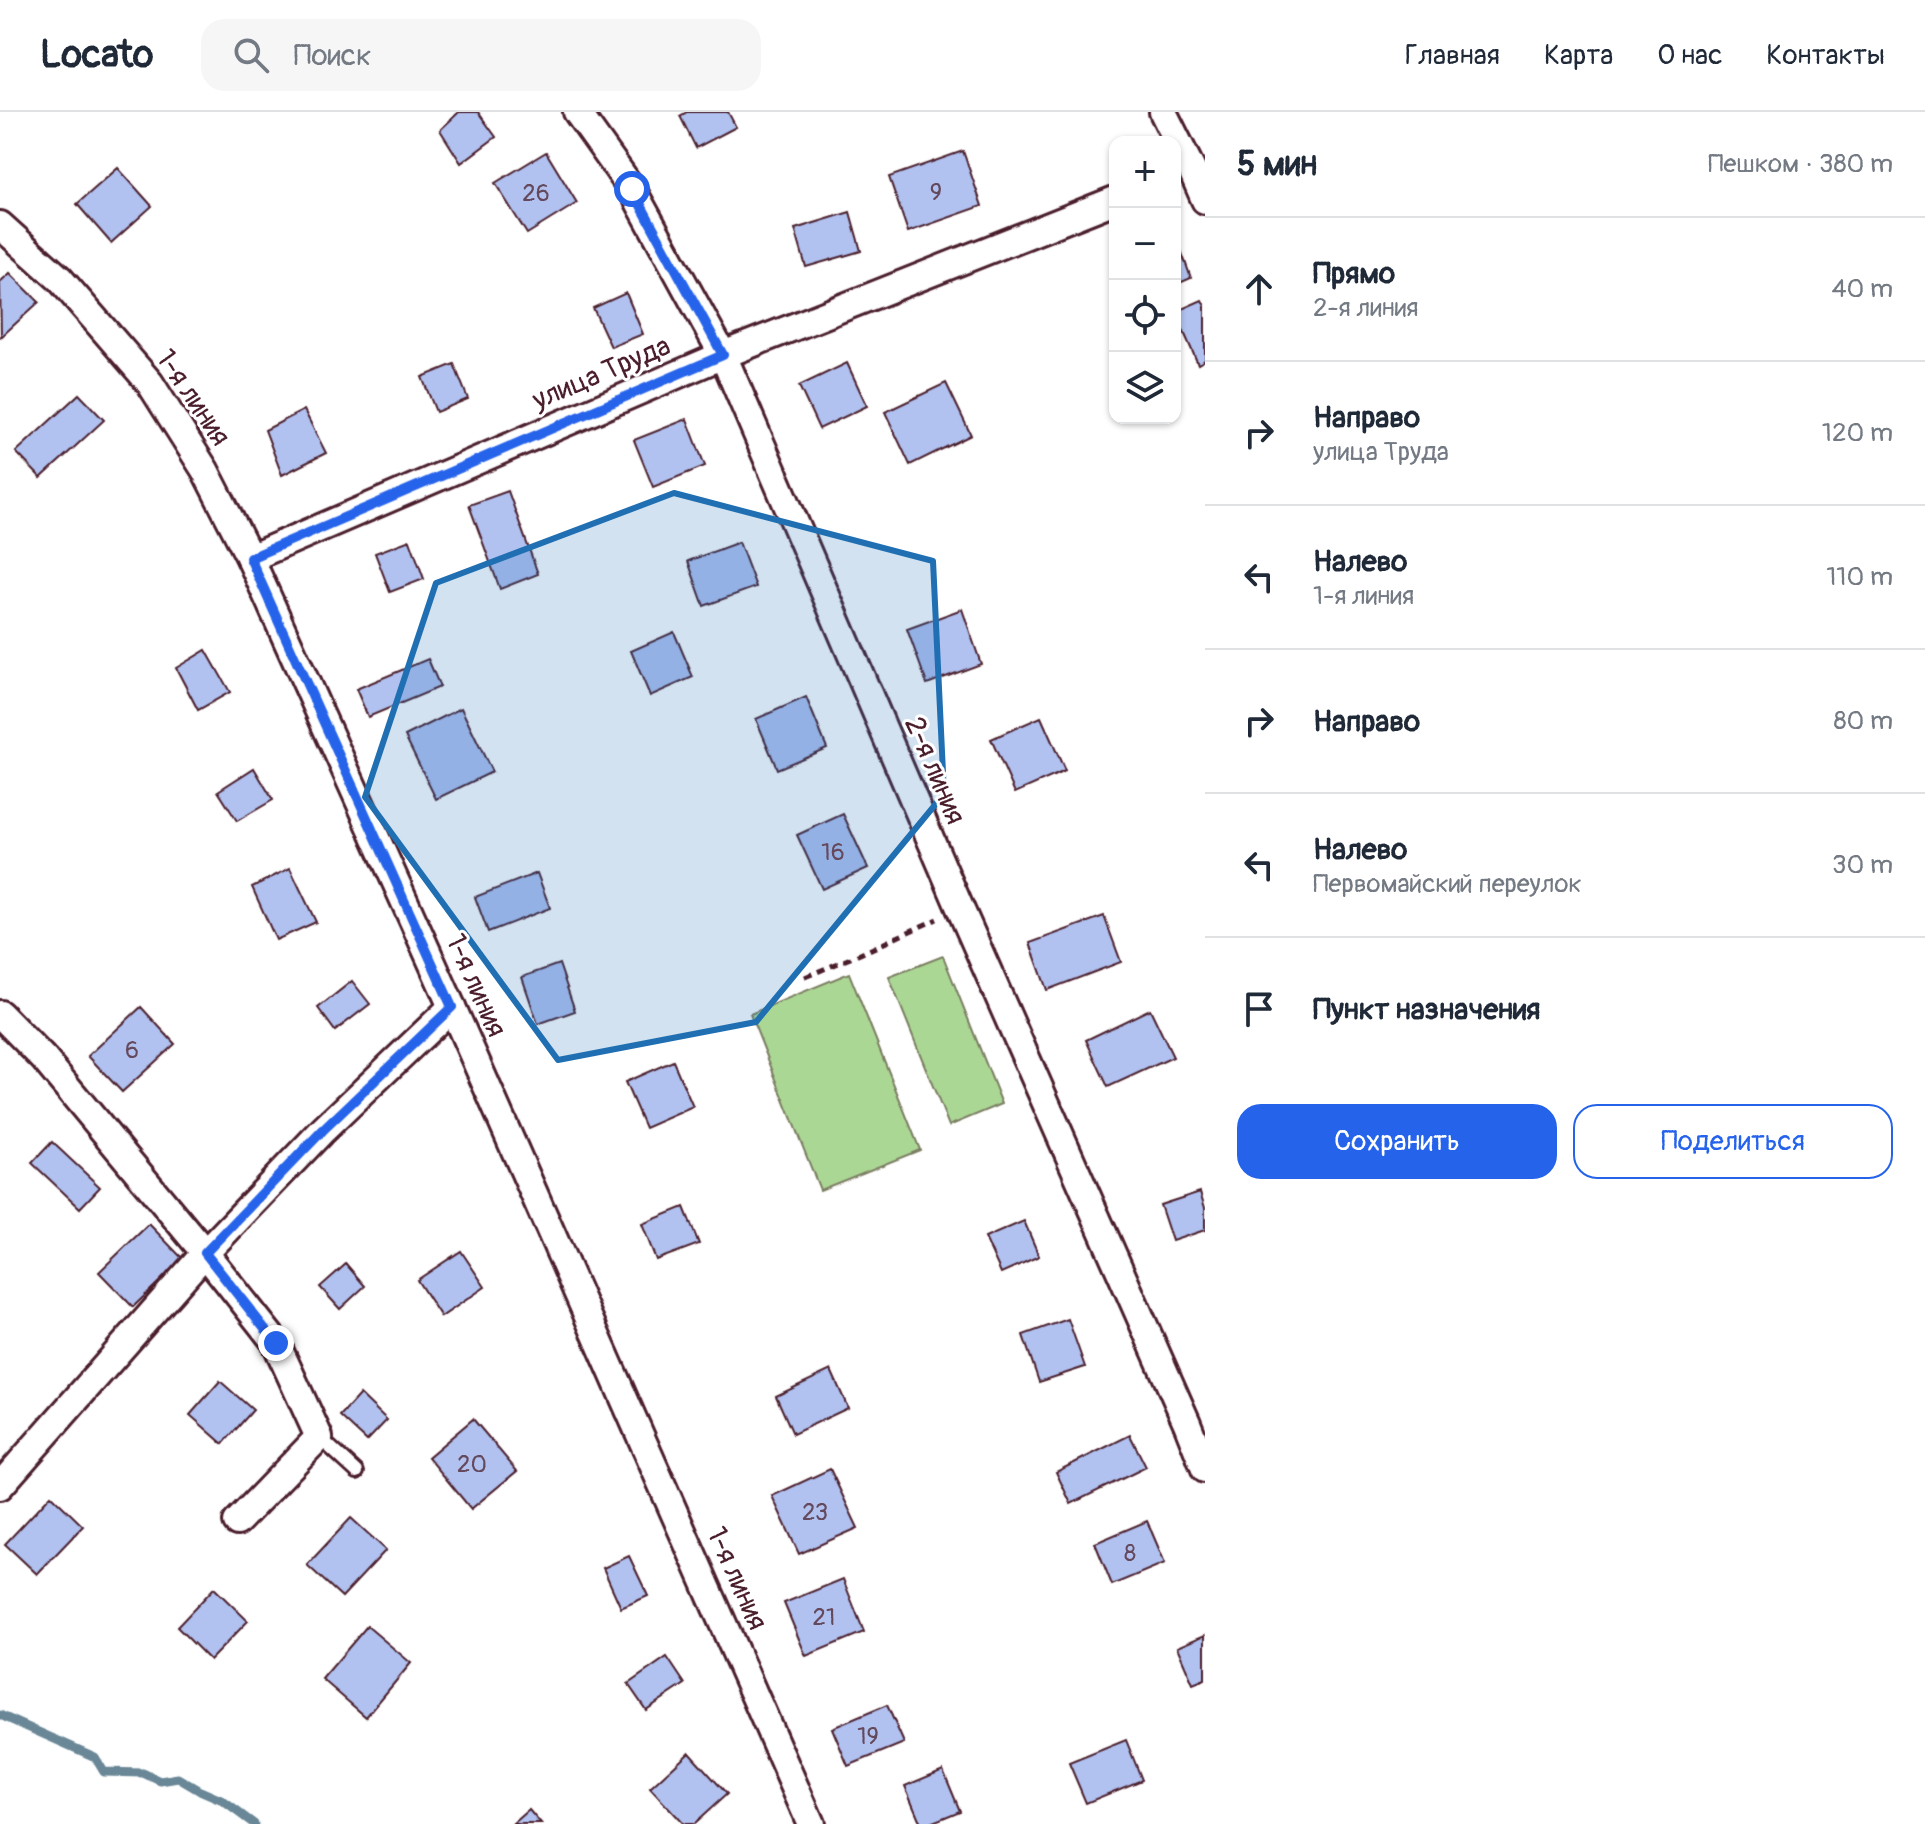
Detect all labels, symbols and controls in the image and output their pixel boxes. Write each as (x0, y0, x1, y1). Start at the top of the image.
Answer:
search box (201, 19, 761, 91)
text: Locato (40, 31, 153, 79)
icon: search (229, 33, 273, 77)
text: Поиск (293, 37, 372, 74)
text: Главная (1405, 38, 1500, 73)
text: Карта (1544, 38, 1613, 73)
text: О нас (1657, 38, 1722, 73)
text: Контакты (1766, 38, 1885, 73)
map controls (1109, 136, 1181, 424)
button: + (1109, 136, 1181, 208)
text: 5 мин (1237, 143, 1317, 186)
text: Пешком · 380 m (1708, 148, 1893, 180)
route start (614, 171, 650, 207)
house number: 9 (930, 178, 942, 207)
house number: 26 (522, 179, 550, 208)
button: − (1109, 208, 1181, 280)
text: Прямо (1313, 255, 1395, 292)
icon: ahead (1237, 267, 1281, 311)
text: 40 m (1831, 273, 1893, 305)
button: locate (1109, 280, 1181, 352)
text: 2-я линия (1313, 292, 1418, 324)
street label: улица Труда (526, 329, 676, 418)
street label: 1-я линия (148, 343, 238, 453)
button: layers (1109, 352, 1181, 424)
text: Направо (1313, 399, 1420, 436)
icon: right (1237, 411, 1281, 455)
text: 120 m (1822, 417, 1893, 449)
text: улица Труда (1313, 436, 1449, 468)
text: Налево (1313, 543, 1407, 580)
icon: left (1237, 555, 1281, 599)
text: 110 m (1826, 561, 1893, 593)
text: 1-я линия (1313, 580, 1414, 612)
icon: right (1237, 699, 1281, 743)
text: Направо (1313, 703, 1420, 740)
text: 80 m (1833, 705, 1893, 737)
street label: 2-я линия (896, 711, 973, 830)
text: Налево (1313, 831, 1407, 868)
house number: 16 (821, 838, 845, 867)
icon: left (1237, 843, 1281, 887)
text: 30 m (1832, 849, 1893, 881)
text: Первомайский переулок (1313, 868, 1582, 900)
street label: 1-я линия (437, 929, 514, 1042)
icon: arrive (1237, 987, 1281, 1031)
text: Пункт назначения (1313, 991, 1540, 1028)
house number: 6 (125, 1036, 139, 1065)
button: Сохранить (1237, 1104, 1557, 1179)
button: Поделиться (1573, 1104, 1893, 1179)
route end (258, 1325, 294, 1361)
house number: 20 (457, 1450, 487, 1479)
house number: 23 (802, 1498, 828, 1527)
street label: 1-я линия (698, 1522, 775, 1635)
house number: 8 (1124, 1539, 1136, 1568)
house number: 21 (813, 1603, 835, 1632)
house number: 19 (857, 1722, 879, 1751)

